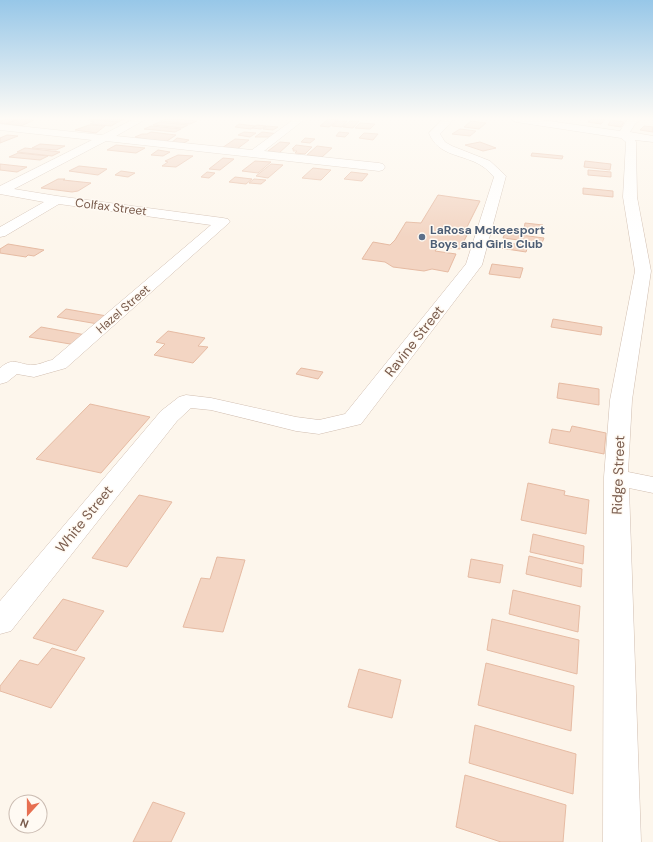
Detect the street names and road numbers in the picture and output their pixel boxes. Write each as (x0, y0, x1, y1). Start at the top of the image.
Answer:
street label: Colfax Street (74, 195, 148, 219)
street label: Hazel Street (93, 281, 154, 337)
street label: Ravine Street (381, 302, 447, 380)
street label: Ridge Street (608, 435, 628, 515)
street label: White Street (51, 482, 117, 556)

